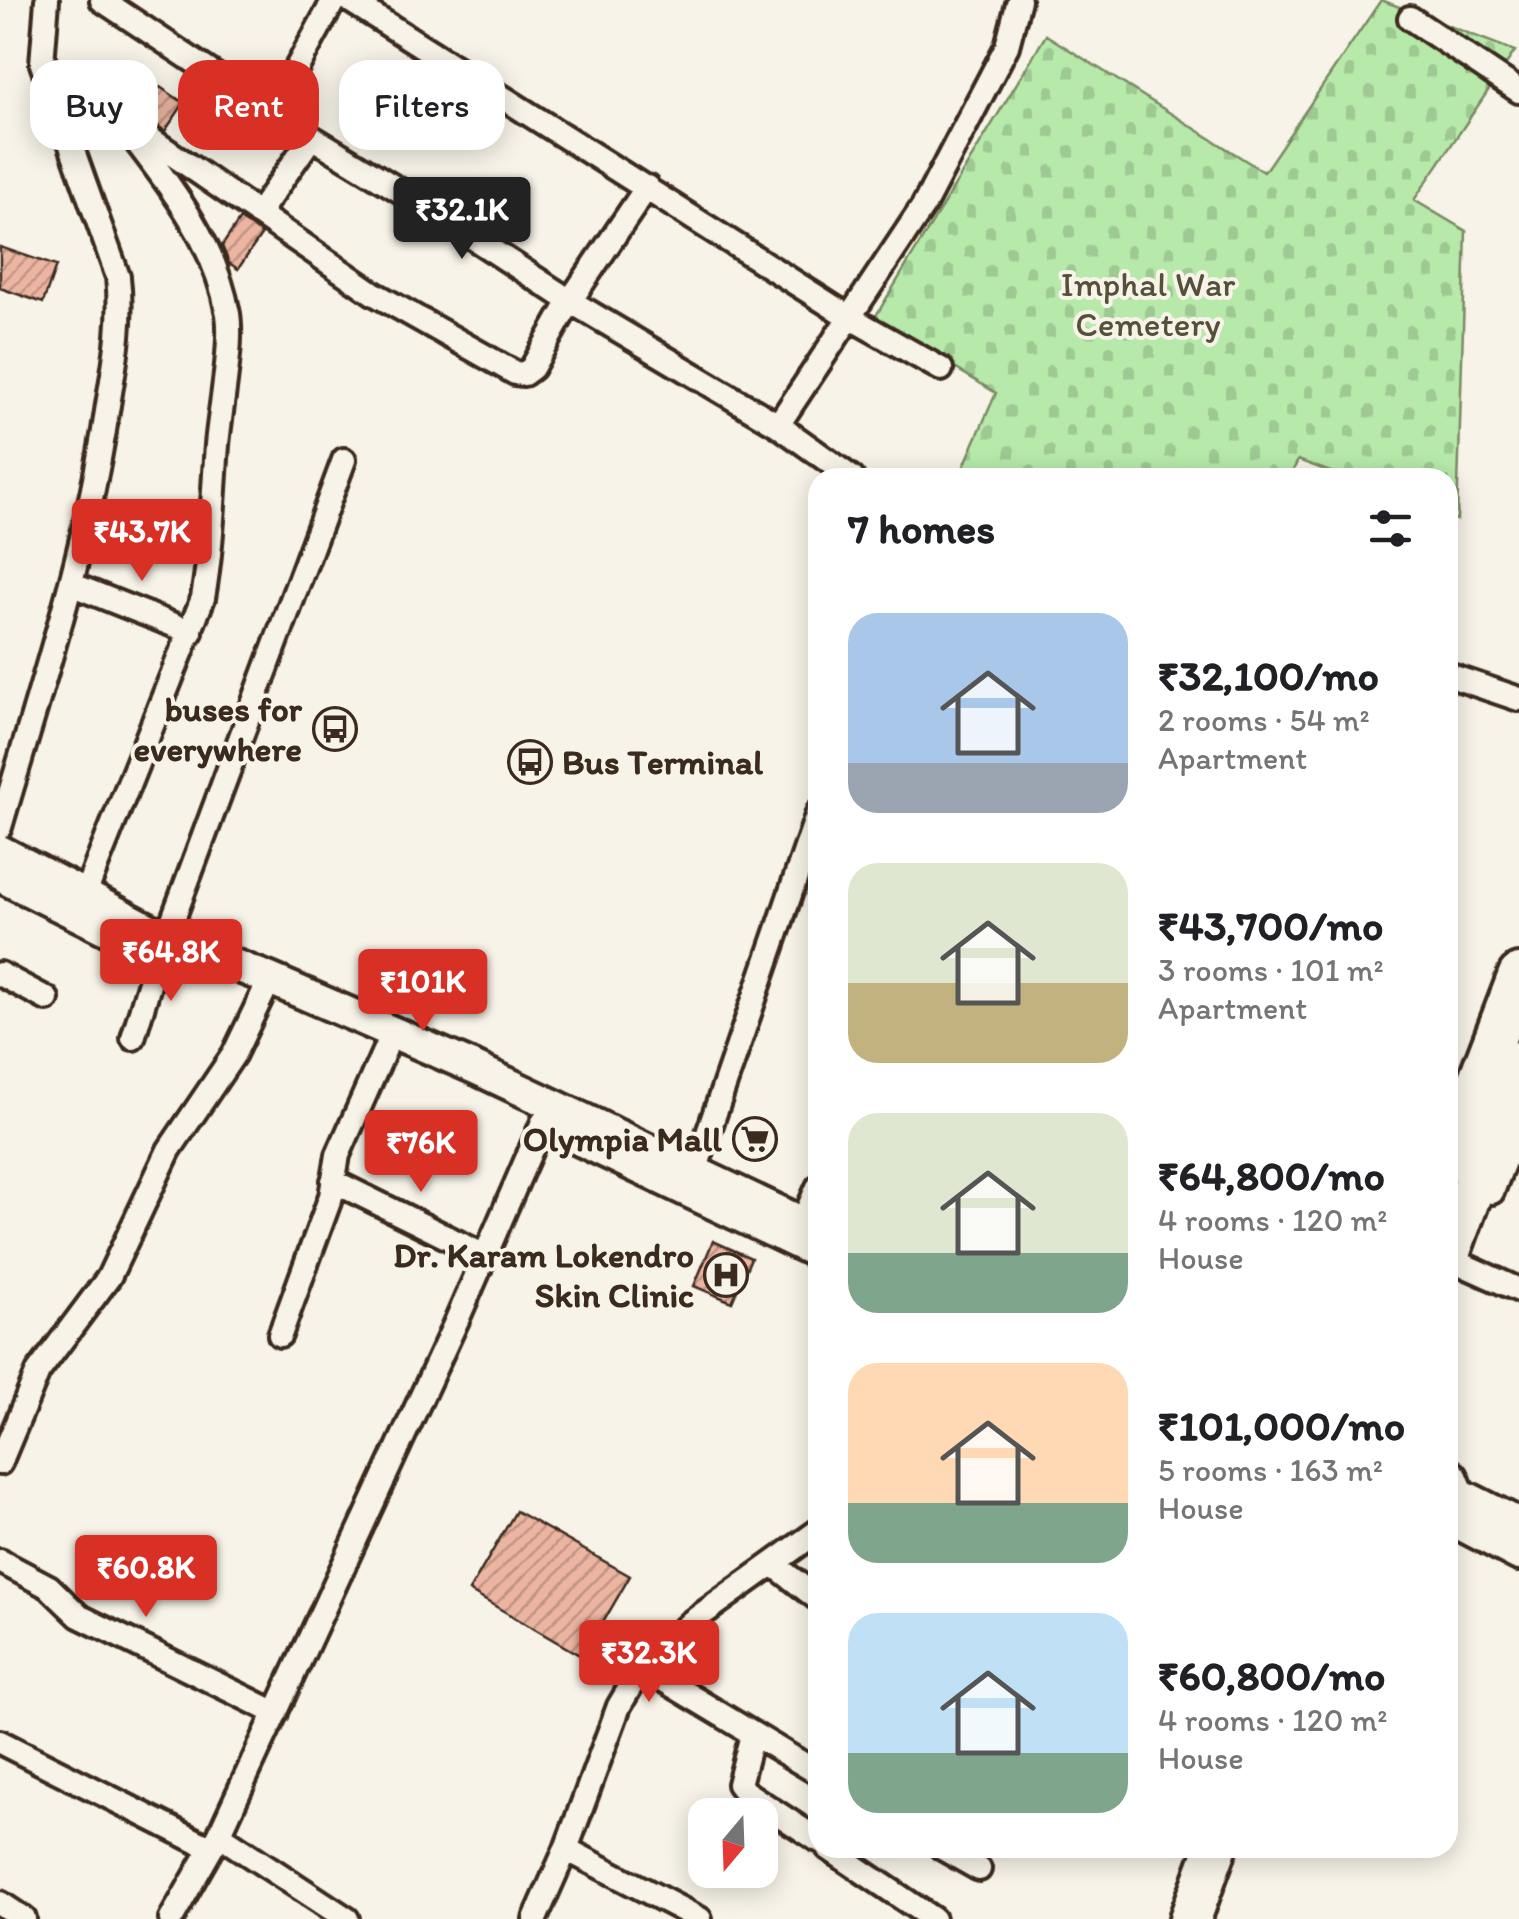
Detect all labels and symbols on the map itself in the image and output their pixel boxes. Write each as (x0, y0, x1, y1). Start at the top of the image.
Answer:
pin: ₹32.1K (381, 177, 543, 262)
park label: Imphal War Cemetery (1061, 263, 1235, 345)
pin: ₹43.7K (61, 499, 223, 584)
place label: buses for everywhere (134, 688, 303, 770)
bus stop icon: buses for everywhere (312, 706, 358, 752)
bus stop icon: Bus Terminal (507, 739, 553, 785)
place label: Bus Terminal (562, 741, 763, 783)
pin: ₹64.8K (90, 919, 252, 1004)
pin: ₹101K (353, 949, 493, 1034)
pin: ₹76K (362, 1110, 480, 1195)
supermarket icon: Olympia Mall (732, 1116, 778, 1162)
place label: Olympia Mall (523, 1118, 722, 1160)
place label: Dr. Karam Lokendro Skin Clinic (393, 1234, 694, 1316)
hospital icon: Dr. Karam Lokendro Skin Clinic (703, 1252, 749, 1298)
pin: ₹60.8K (65, 1535, 227, 1620)
pin: ₹32.3K (568, 1620, 730, 1705)
north arrow (688, 1798, 778, 1888)

